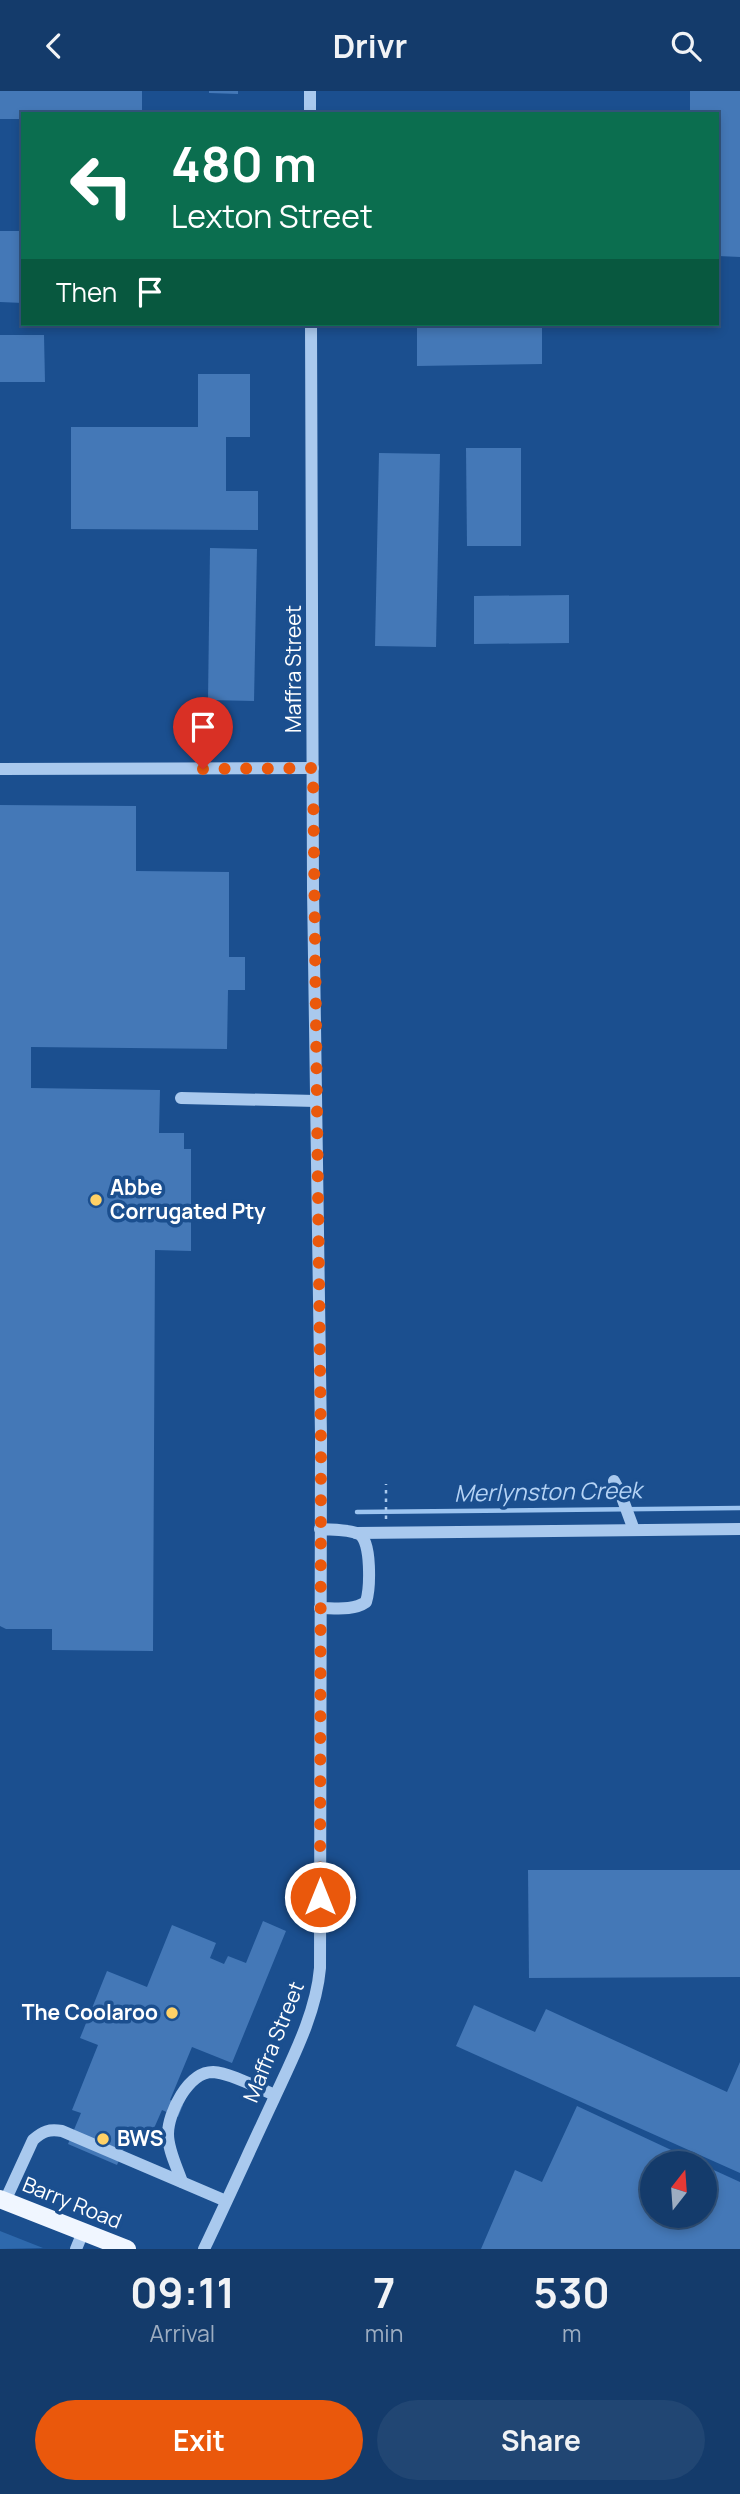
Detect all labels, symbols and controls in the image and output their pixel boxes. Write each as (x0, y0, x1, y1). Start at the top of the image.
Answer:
text: Drivr (333, 24, 407, 68)
icon: back (35, 27, 73, 65)
icon: search (667, 27, 705, 65)
text: 480 m (171, 130, 317, 197)
icon: left (56, 140, 147, 231)
text: Lexton Street (171, 194, 373, 238)
icon: arrive (131, 273, 169, 311)
text: Then (56, 274, 117, 310)
street label: Maffra Street (279, 605, 307, 733)
pin (173, 697, 233, 769)
icon: arrive (184, 708, 222, 746)
place label: Abbe Corrugated Pty (110, 1173, 266, 1225)
marker: Abbe Corrugated Pty (88, 1192, 104, 1208)
water label: Merlynston Creek (454, 1473, 646, 1509)
position arrow (283, 1860, 357, 1934)
street label: Maffra Street (236, 1977, 310, 2106)
place label: The Coolaroo (22, 1998, 158, 2026)
marker: The Coolaroo (164, 2005, 180, 2021)
place label: BWS (117, 2124, 164, 2152)
marker: BWS (95, 2131, 111, 2147)
north arrow (640, 2151, 718, 2228)
map controls (640, 2151, 717, 2228)
street label: Barry Road (19, 2170, 126, 2235)
text: 09:11 (130, 2263, 235, 2321)
text: 7 (373, 2263, 395, 2321)
text: 530 (533, 2263, 610, 2321)
text: Arrival (150, 2317, 215, 2349)
text: min (365, 2317, 403, 2349)
text: m (562, 2317, 581, 2349)
button: Exit (35, 2400, 363, 2480)
button: Share (377, 2400, 705, 2480)

